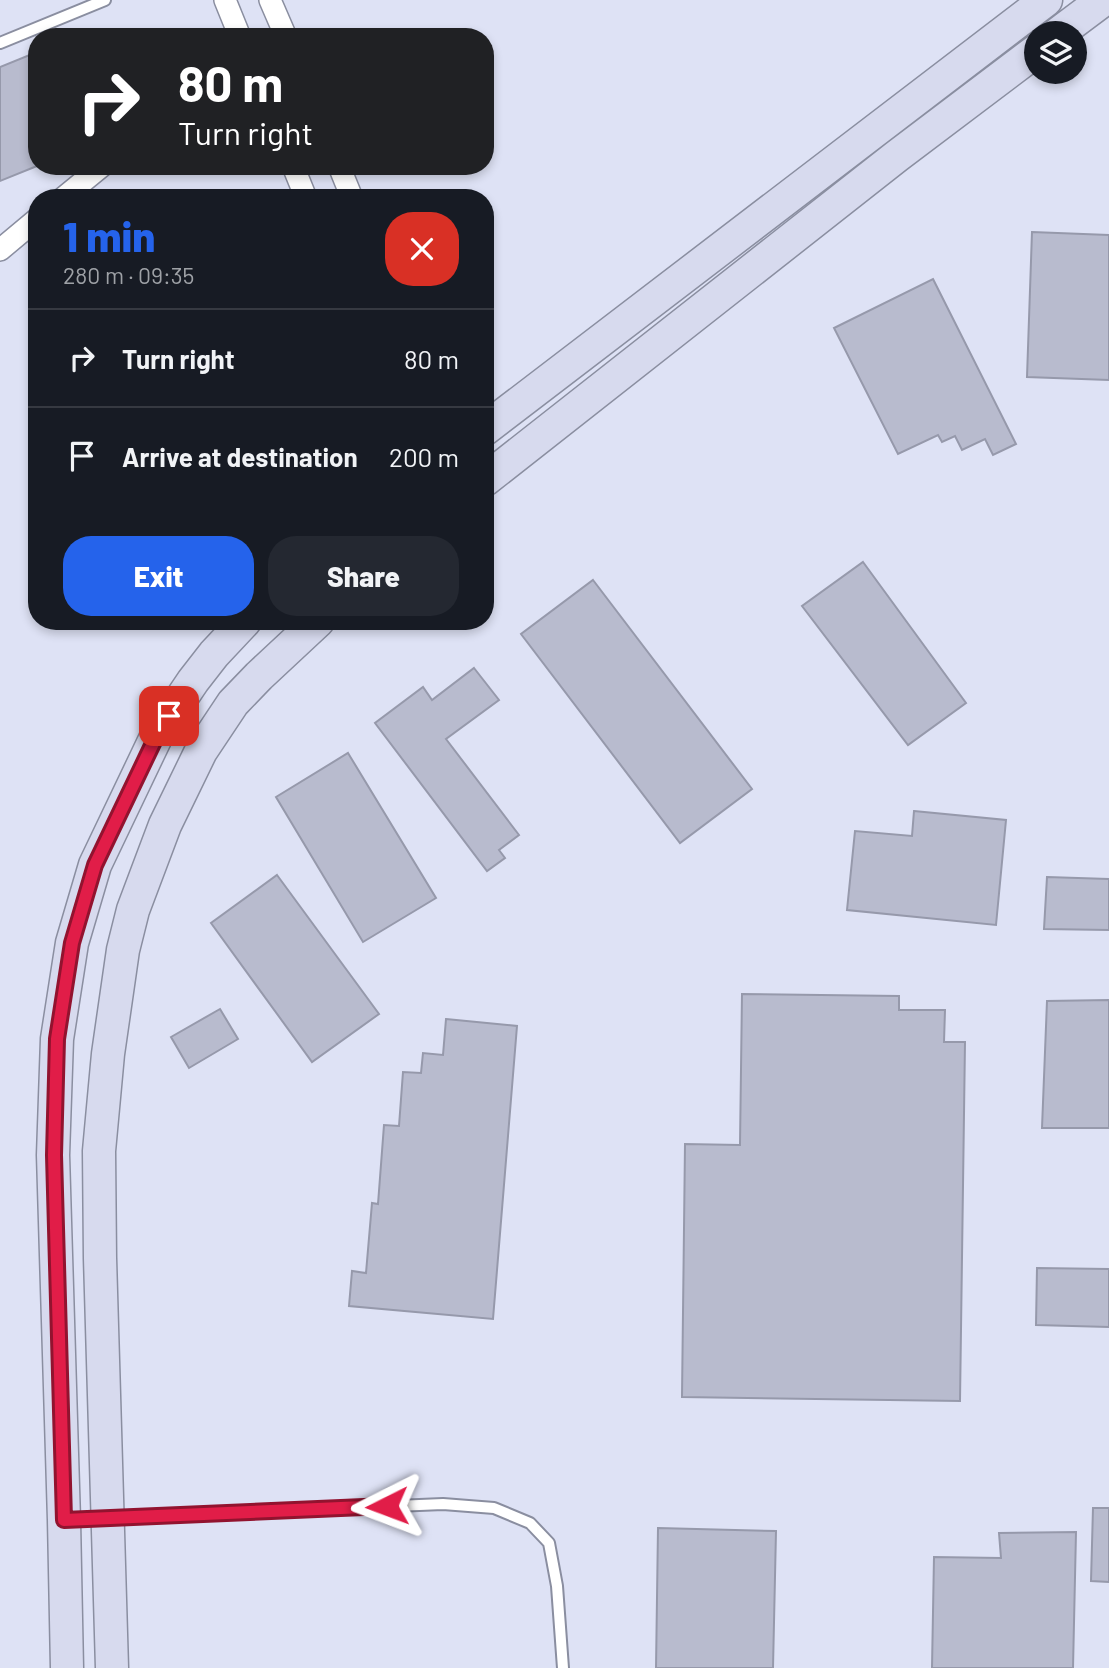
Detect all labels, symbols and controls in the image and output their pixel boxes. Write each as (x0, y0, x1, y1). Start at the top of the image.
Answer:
map controls (1024, 21, 1087, 84)
button: layers (1024, 21, 1087, 84)
text: 80 m (178, 53, 283, 112)
icon: right (63, 56, 154, 147)
text: Turn right (178, 113, 313, 151)
text: 1 min (63, 210, 155, 260)
button: close (385, 212, 459, 286)
text: 280 m · 09:35 (63, 261, 194, 289)
icon: right (63, 339, 101, 377)
text: Turn right (122, 343, 235, 374)
text: 80 m (404, 343, 459, 374)
icon: arrive (63, 437, 101, 475)
text: Arrive at destination (122, 441, 358, 472)
text: 200 m (389, 441, 459, 472)
button: Exit (63, 536, 254, 616)
button: Share (268, 536, 459, 616)
pin (139, 686, 199, 746)
icon: arrive (150, 697, 188, 735)
position arrow (350, 1469, 424, 1543)

